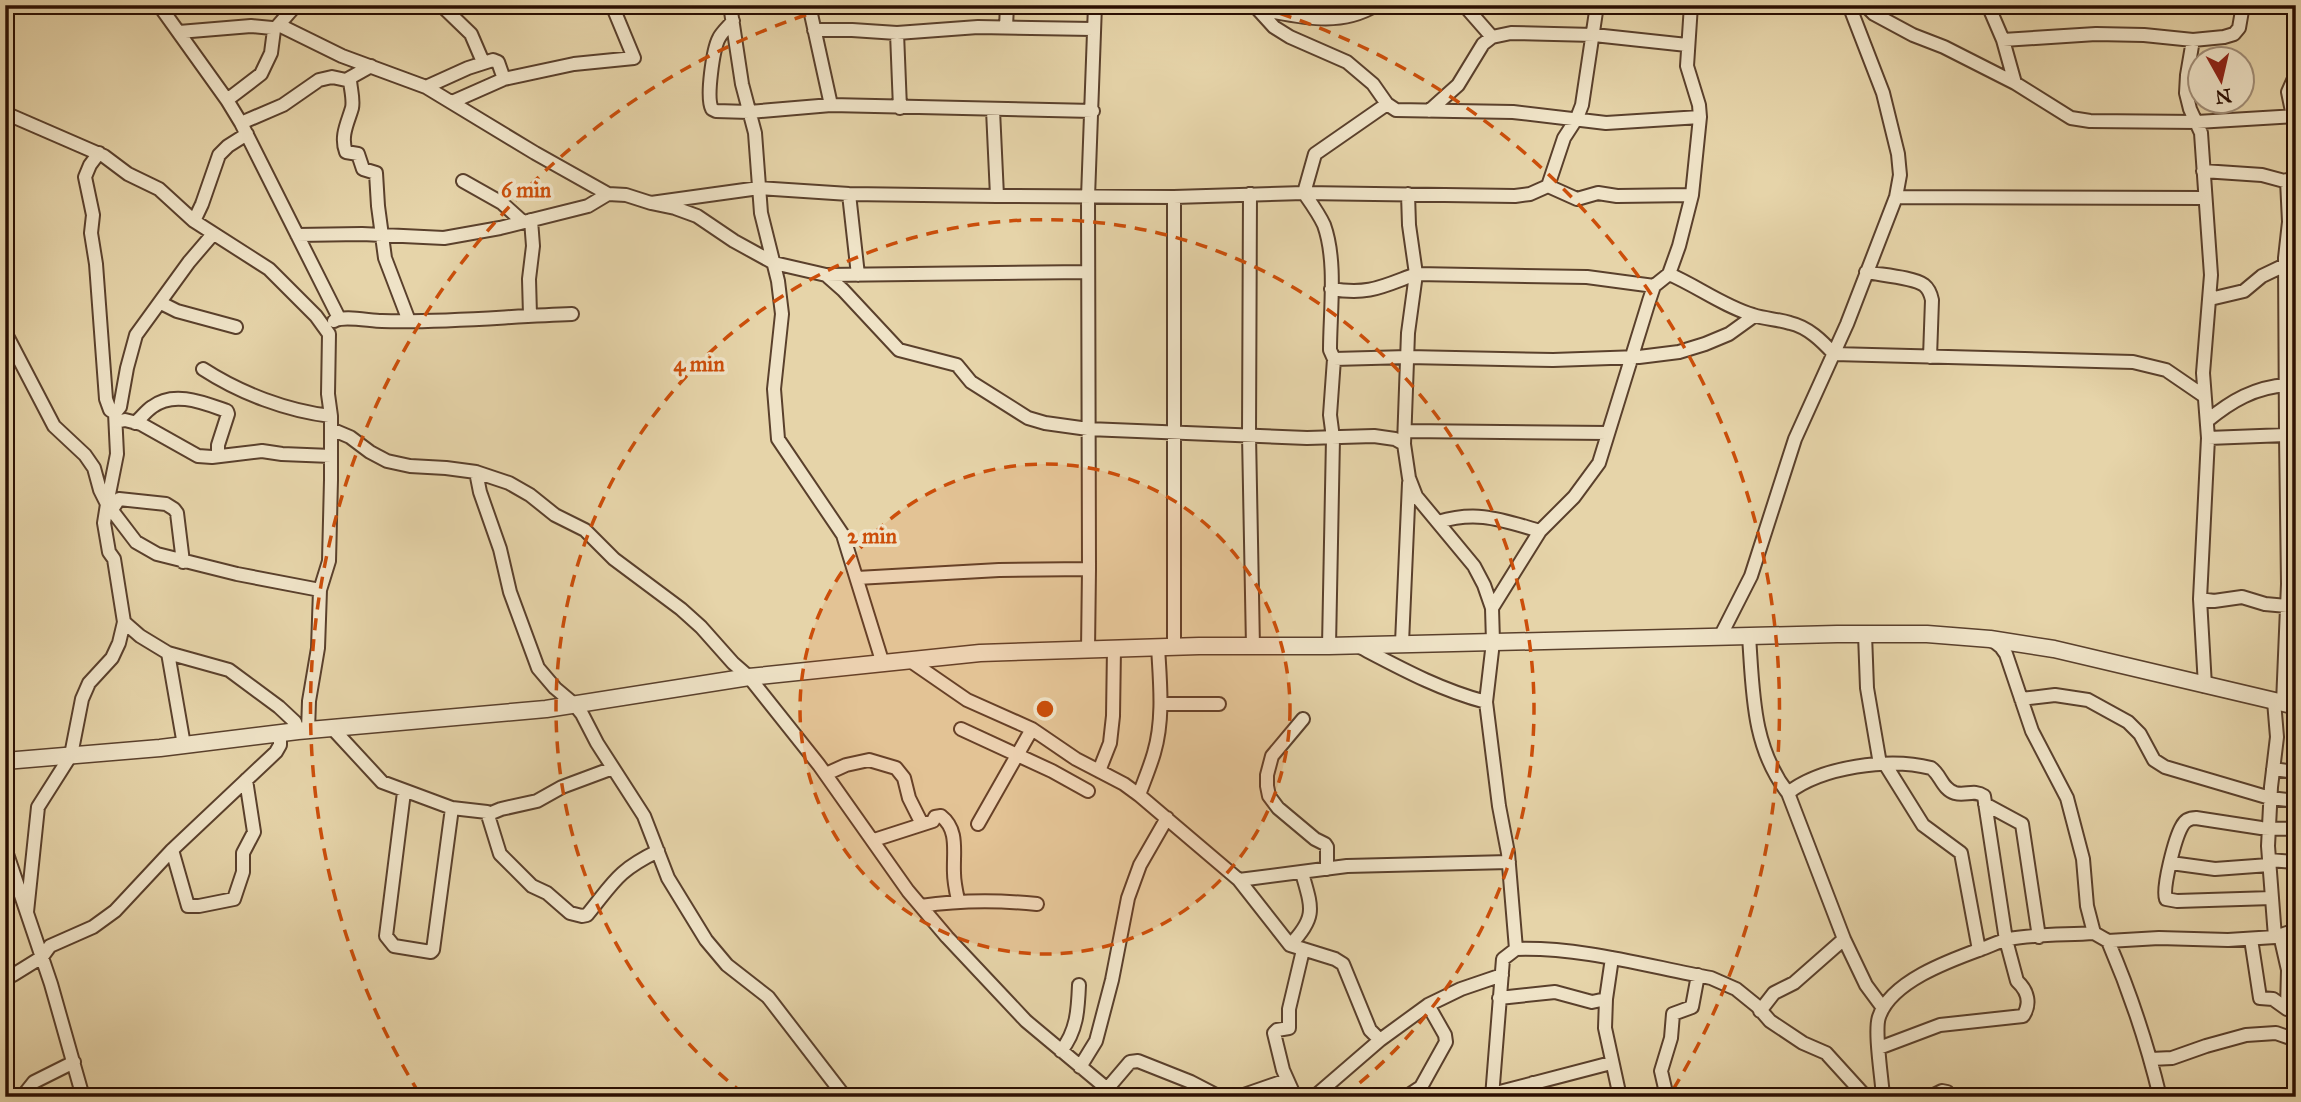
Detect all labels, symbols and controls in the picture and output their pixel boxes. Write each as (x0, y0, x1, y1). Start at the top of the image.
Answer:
north arrow (2186, 46, 2256, 116)
text: N (2214, 84, 2233, 109)
text: 6 min (501, 177, 552, 203)
text: 4 min (673, 351, 725, 377)
text: 2 min (847, 523, 897, 549)
centre of rings (1033, 697, 1057, 721)

